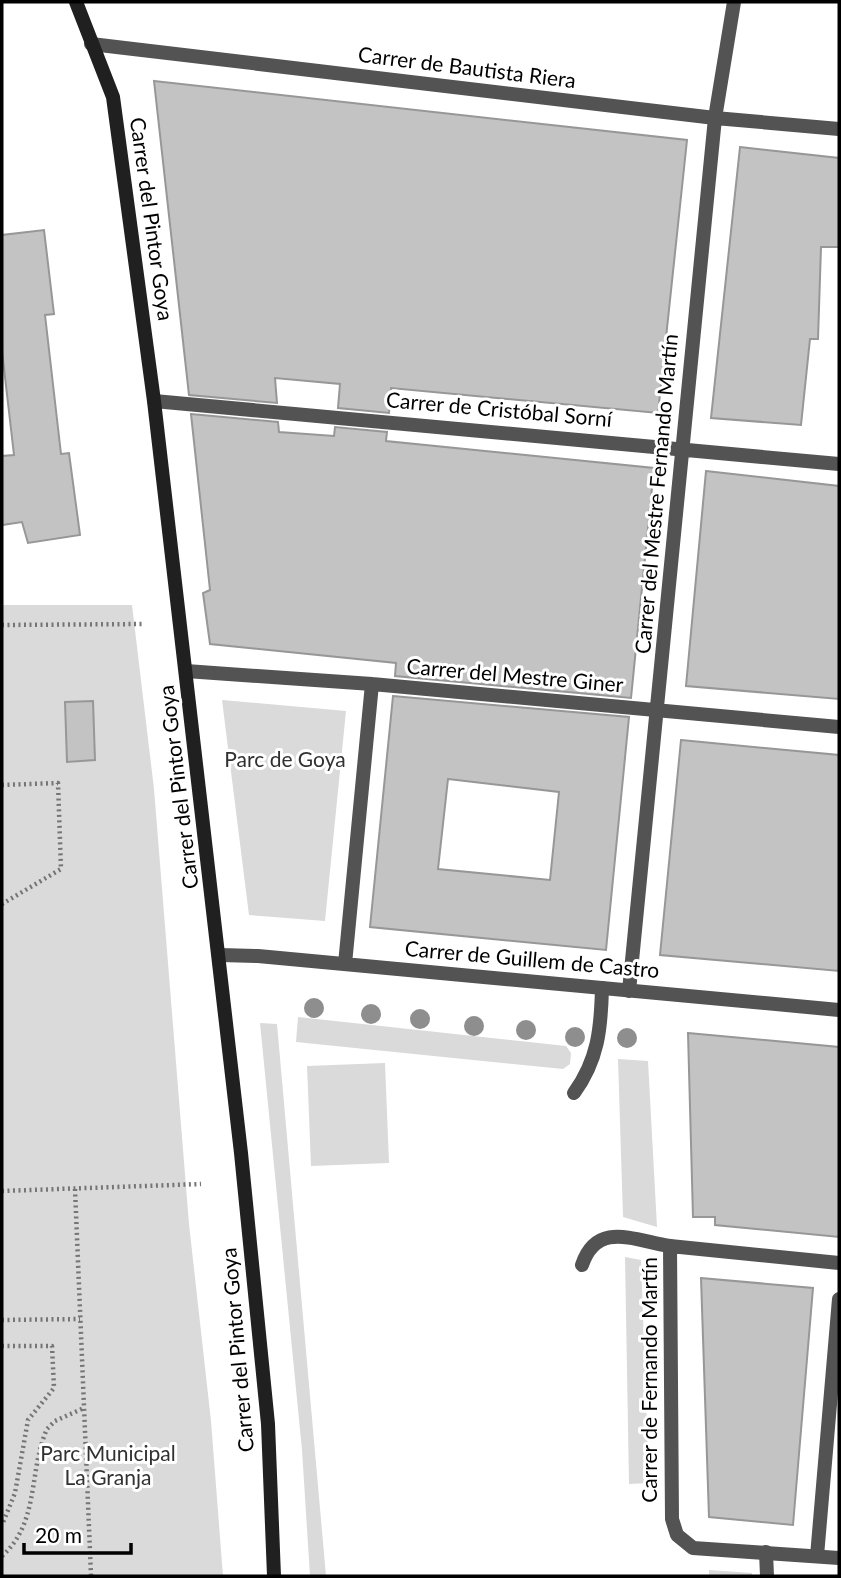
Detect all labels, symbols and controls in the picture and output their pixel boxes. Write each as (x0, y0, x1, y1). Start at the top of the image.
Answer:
street label: Carrer de Bautista Riera (357, 41, 577, 92)
street label: Carrer del Pintor Goya (126, 115, 179, 322)
street label: Carrer del Mestre Fernando Martín (629, 333, 682, 655)
street label: Carrer de Cristóbal Sorní (385, 386, 614, 431)
street label: Carrer del Mestre Giner (406, 653, 625, 696)
street label: Carrer del Pintor Goya (153, 684, 202, 891)
park label: Parc de Goya (224, 746, 346, 771)
street label: Carrer de Guillem de Castro (404, 935, 660, 982)
street label: Carrer del Pintor Goya (215, 1247, 258, 1453)
street label: Carrer de Fernando Martín (636, 1257, 661, 1503)
park label: Parc Municipal La Granja (40, 1440, 176, 1489)
scale bar (24, 1512, 131, 1556)
text: 20 m (35, 1522, 82, 1547)

